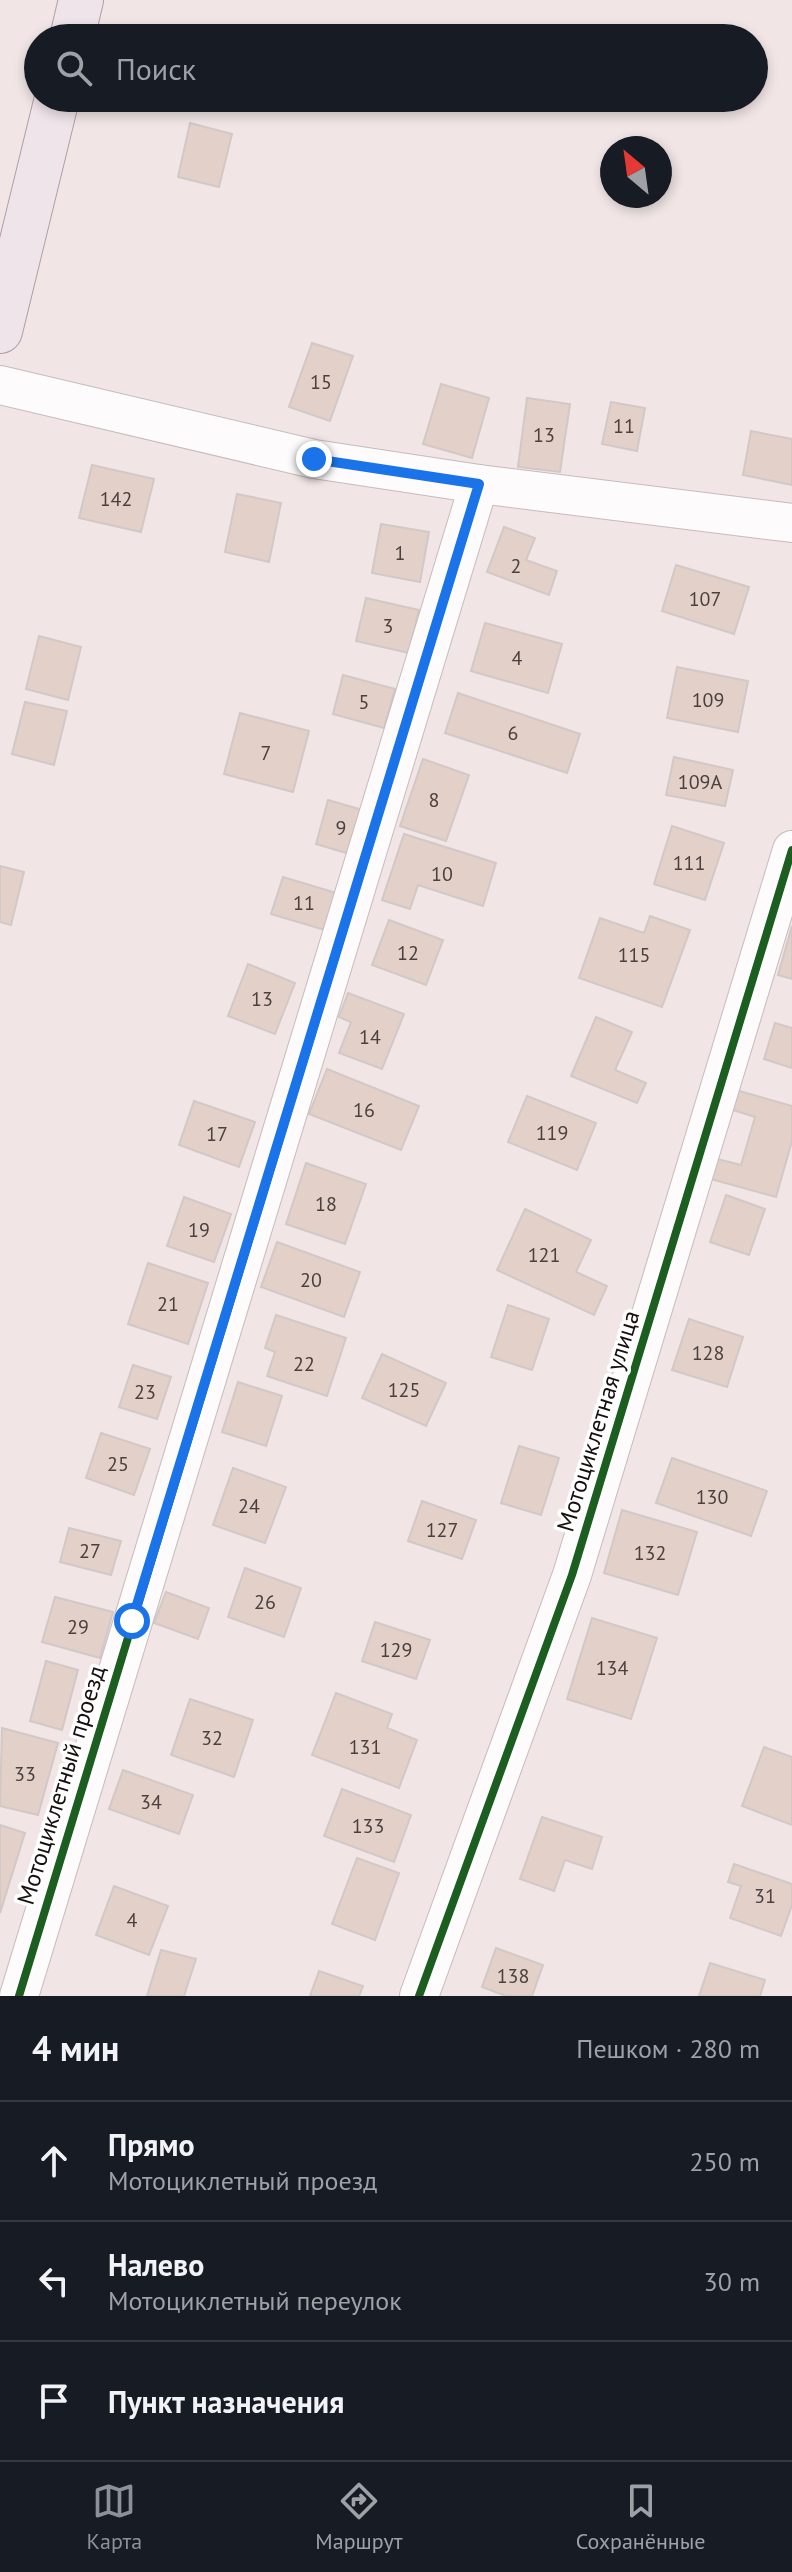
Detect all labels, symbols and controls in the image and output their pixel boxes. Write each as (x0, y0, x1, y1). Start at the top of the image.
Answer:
search box (24, 24, 768, 112)
icon: search (52, 46, 96, 90)
text: Поиск (116, 49, 196, 88)
north arrow (600, 136, 672, 208)
house number: 15 (310, 369, 332, 395)
house number: 11 (613, 413, 635, 439)
house number: 13 (533, 422, 555, 448)
route end (296, 441, 332, 477)
house number: 142 (100, 486, 132, 512)
house number: 1 (395, 540, 405, 566)
house number: 2 (511, 553, 521, 579)
house number: 107 (689, 586, 721, 612)
house number: 3 (383, 613, 393, 639)
house number: 4 (512, 645, 523, 671)
house number: 109 (692, 687, 724, 713)
house number: 5 (359, 689, 369, 715)
house number: 6 (508, 720, 518, 746)
house number: 7 (261, 740, 271, 766)
house number: 109А (678, 769, 722, 795)
house number: 8 (429, 787, 439, 813)
house number: 9 (336, 815, 346, 841)
house number: 111 (673, 850, 705, 876)
house number: 10 (431, 861, 453, 887)
house number: 11 (293, 890, 315, 916)
house number: 12 (397, 940, 419, 966)
house number: 115 (618, 942, 650, 968)
house number: 13 (251, 986, 273, 1012)
house number: 14 (359, 1024, 381, 1050)
house number: 16 (353, 1097, 375, 1123)
house number: 119 (536, 1120, 568, 1146)
house number: 17 (206, 1121, 228, 1147)
house number: 18 (315, 1191, 337, 1217)
house number: 19 (188, 1217, 210, 1243)
house number: 121 (528, 1242, 560, 1268)
house number: 20 (300, 1267, 322, 1293)
house number: 21 (157, 1291, 179, 1317)
street label: Мотоциклетная улица (550, 1307, 646, 1535)
house number: 128 (692, 1340, 724, 1366)
house number: 22 (293, 1351, 315, 1377)
house number: 125 (388, 1377, 420, 1403)
house number: 23 (134, 1379, 156, 1405)
house number: 25 (107, 1451, 129, 1477)
house number: 130 (696, 1484, 728, 1510)
house number: 24 (238, 1493, 260, 1519)
house number: 127 (426, 1517, 458, 1543)
house number: 27 (79, 1538, 101, 1564)
house number: 132 (634, 1540, 666, 1566)
house number: 26 (254, 1589, 276, 1615)
route start (114, 1603, 150, 1639)
house number: 29 (67, 1614, 89, 1640)
house number: 129 (380, 1637, 412, 1663)
house number: 134 (596, 1655, 628, 1681)
street label: Мотоциклетный проезд (10, 1662, 112, 1908)
house number: 32 (201, 1725, 223, 1751)
house number: 131 (349, 1734, 381, 1760)
house number: 33 (14, 1761, 36, 1787)
house number: 34 (140, 1789, 162, 1815)
house number: 133 (352, 1813, 384, 1839)
house number: 31 (754, 1883, 776, 1909)
house number: 4 (127, 1907, 138, 1933)
house number: 138 (497, 1963, 529, 1989)
text: 4 мин (32, 2026, 119, 2070)
text: Пешком · 280 m (576, 2032, 760, 2065)
text: Прямо (108, 2125, 195, 2164)
icon: ahead (32, 2139, 76, 2183)
text: 250 m (689, 2145, 760, 2178)
text: Мотоциклетный проезд (108, 2164, 377, 2197)
text: Налево (108, 2245, 204, 2284)
icon: left (32, 2259, 76, 2303)
text: 30 m (704, 2265, 760, 2298)
text: Мотоциклетный переулок (108, 2284, 402, 2317)
icon: arrive (32, 2379, 76, 2423)
text: Пункт назначения (108, 2382, 344, 2421)
tab: Карта (87, 2479, 142, 2555)
tab: Маршрут (315, 2479, 402, 2555)
tab: Сохранённые (576, 2479, 705, 2555)

